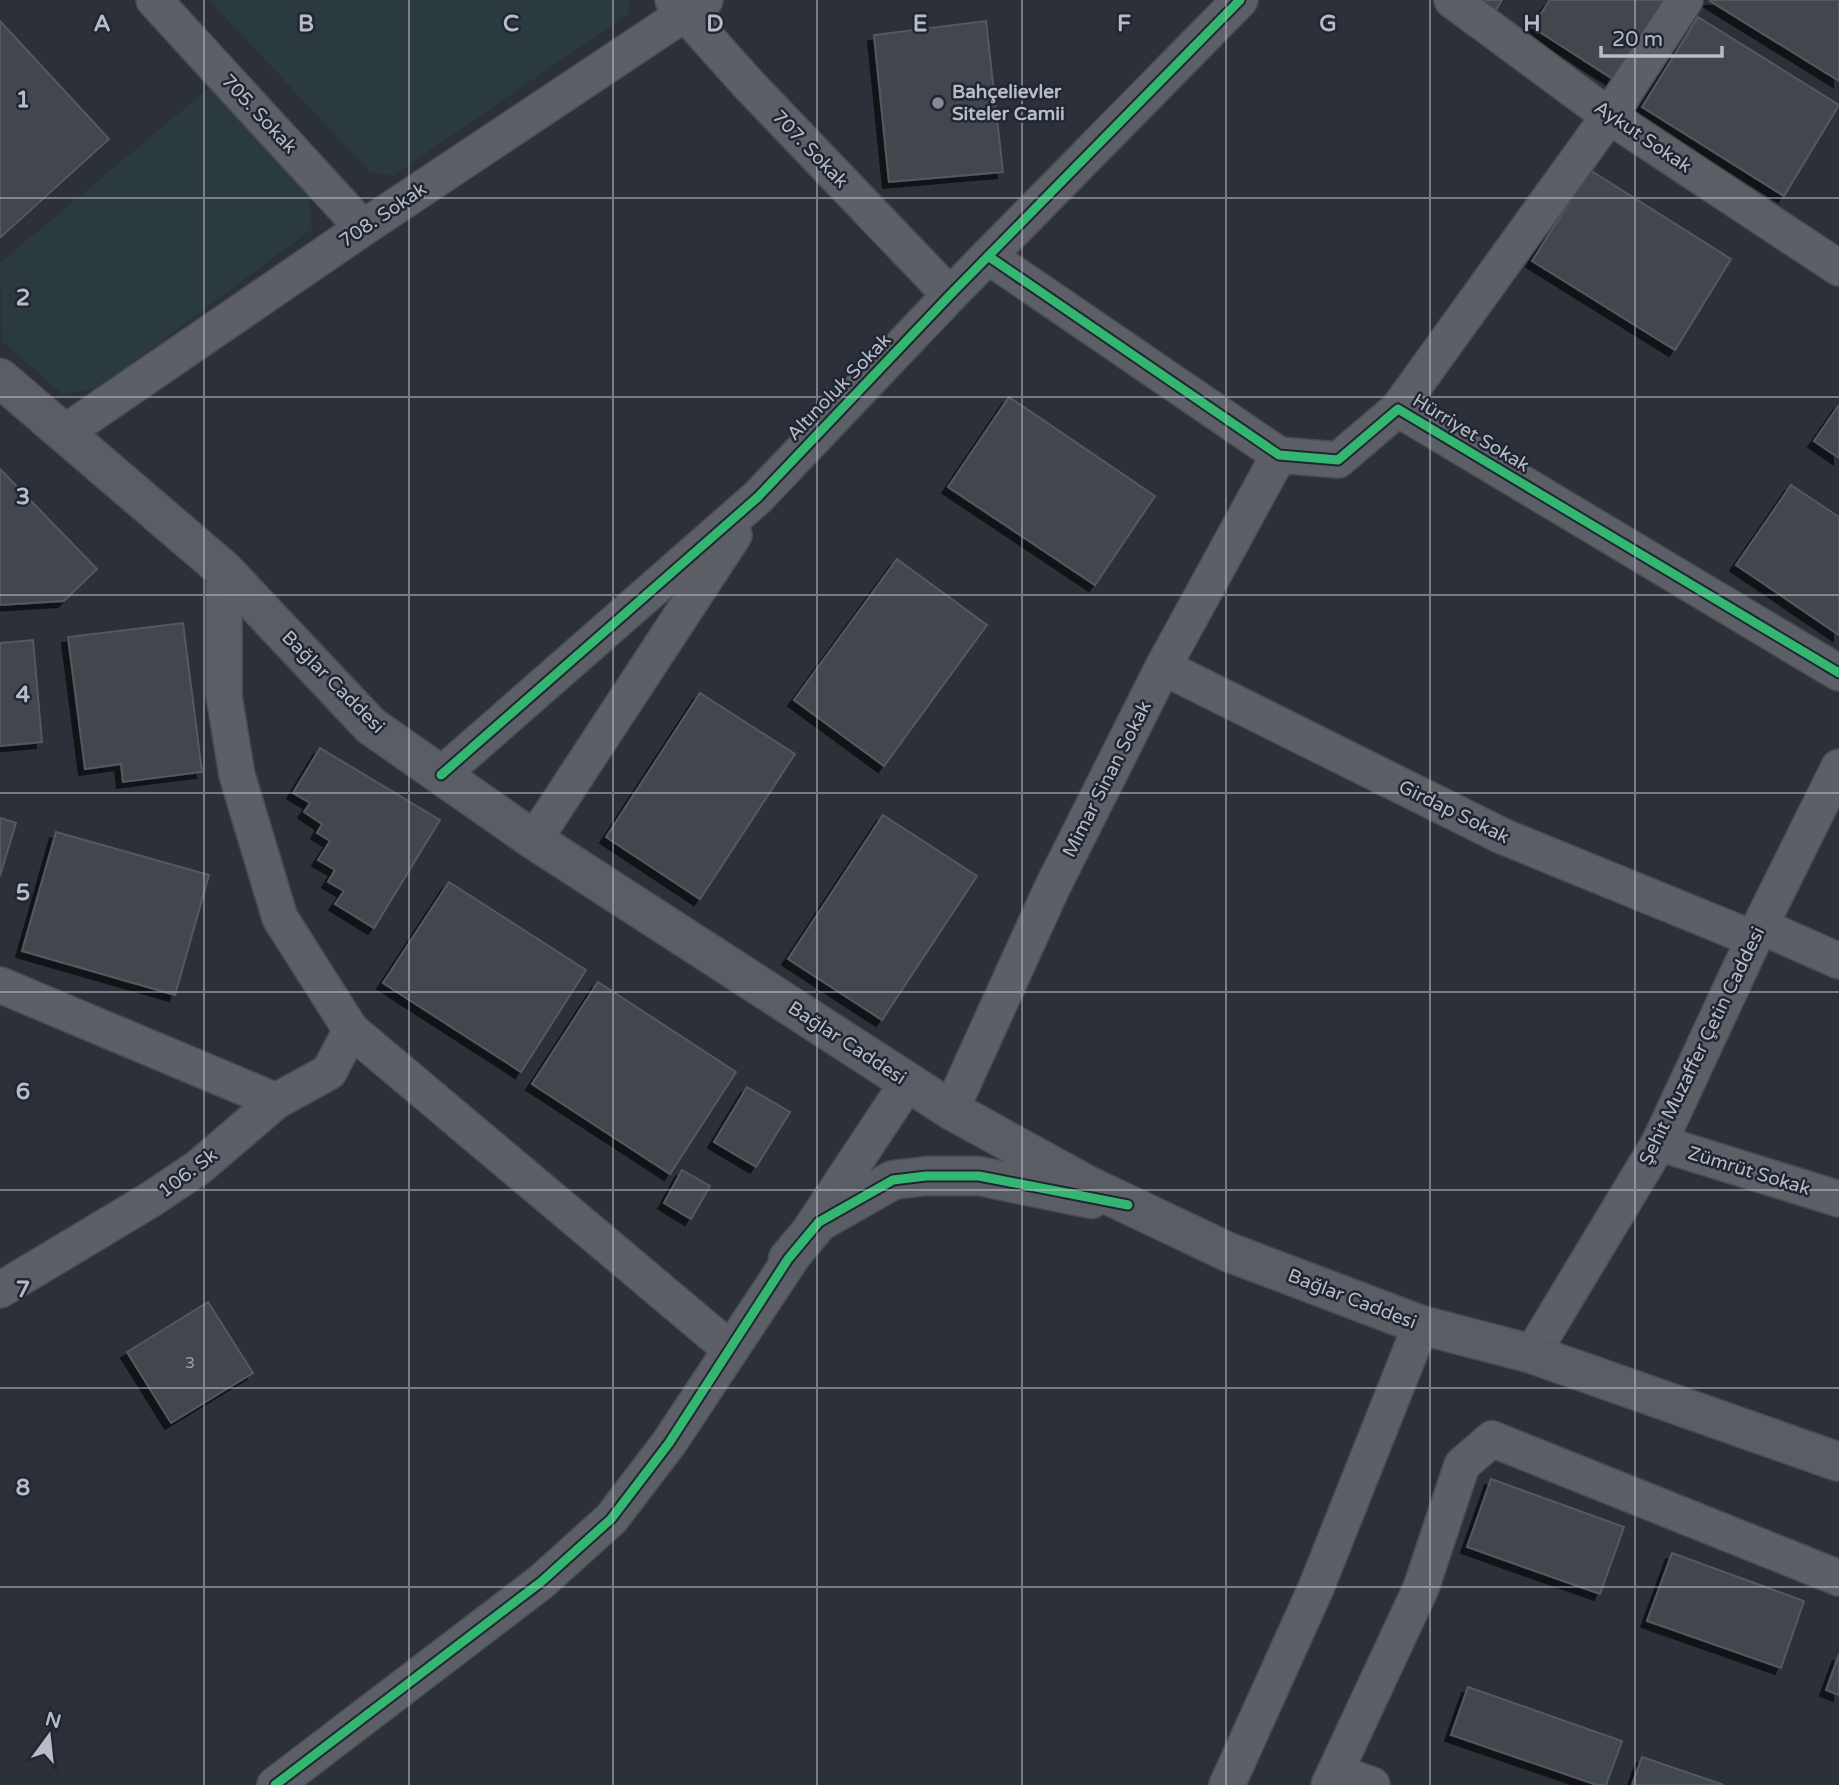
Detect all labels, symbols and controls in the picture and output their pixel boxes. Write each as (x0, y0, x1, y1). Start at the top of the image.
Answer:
text: A (93, 10, 111, 38)
text: B (298, 10, 314, 38)
text: C (503, 10, 519, 38)
text: D (706, 10, 724, 38)
text: E (913, 10, 927, 38)
text: F (1117, 10, 1131, 38)
text: G (1319, 10, 1337, 38)
text: H (1523, 10, 1541, 38)
scale bar (1601, 14, 1722, 58)
text: 20 m (1612, 27, 1663, 52)
street label: 705. Sokak (217, 70, 301, 158)
place label: Bahçelievler Siteler Camii (952, 81, 1065, 125)
text: 1 (16, 86, 30, 114)
marker: Bahçelievler Siteler Camii (930, 95, 946, 111)
street label: Aykut Sokak (1590, 96, 1696, 178)
street label: 707. Sokak (768, 106, 852, 192)
street label: 708. Sokak (335, 178, 431, 252)
text: 2 (16, 284, 30, 312)
street label: Altınoluk Sokak (782, 329, 896, 445)
street label: Hürriyet Sokak (1409, 389, 1533, 477)
text: 3 (16, 483, 30, 511)
street label: Bağlar Caddesi (277, 626, 389, 738)
text: 4 (16, 681, 31, 709)
street label: Mimar Sinan Sokak (1058, 697, 1156, 861)
street label: Girdap Sokak (1395, 776, 1513, 848)
text: 5 (16, 879, 30, 907)
street label: Şehit Muzaffer Çetin Caddesi (1635, 923, 1769, 1169)
street label: Bağlar Caddesi (784, 997, 910, 1089)
text: 6 (16, 1078, 30, 1106)
street label: Zümrüt Sokak (1685, 1142, 1813, 1200)
street label: 106. Sk (154, 1144, 222, 1202)
street label: Bağlar Caddesi (1285, 1264, 1419, 1334)
text: 7 (16, 1276, 30, 1304)
house number: 3 (185, 1353, 195, 1373)
text: 8 (16, 1474, 30, 1502)
north arrow (14, 1701, 84, 1771)
text: N (43, 1708, 63, 1733)

